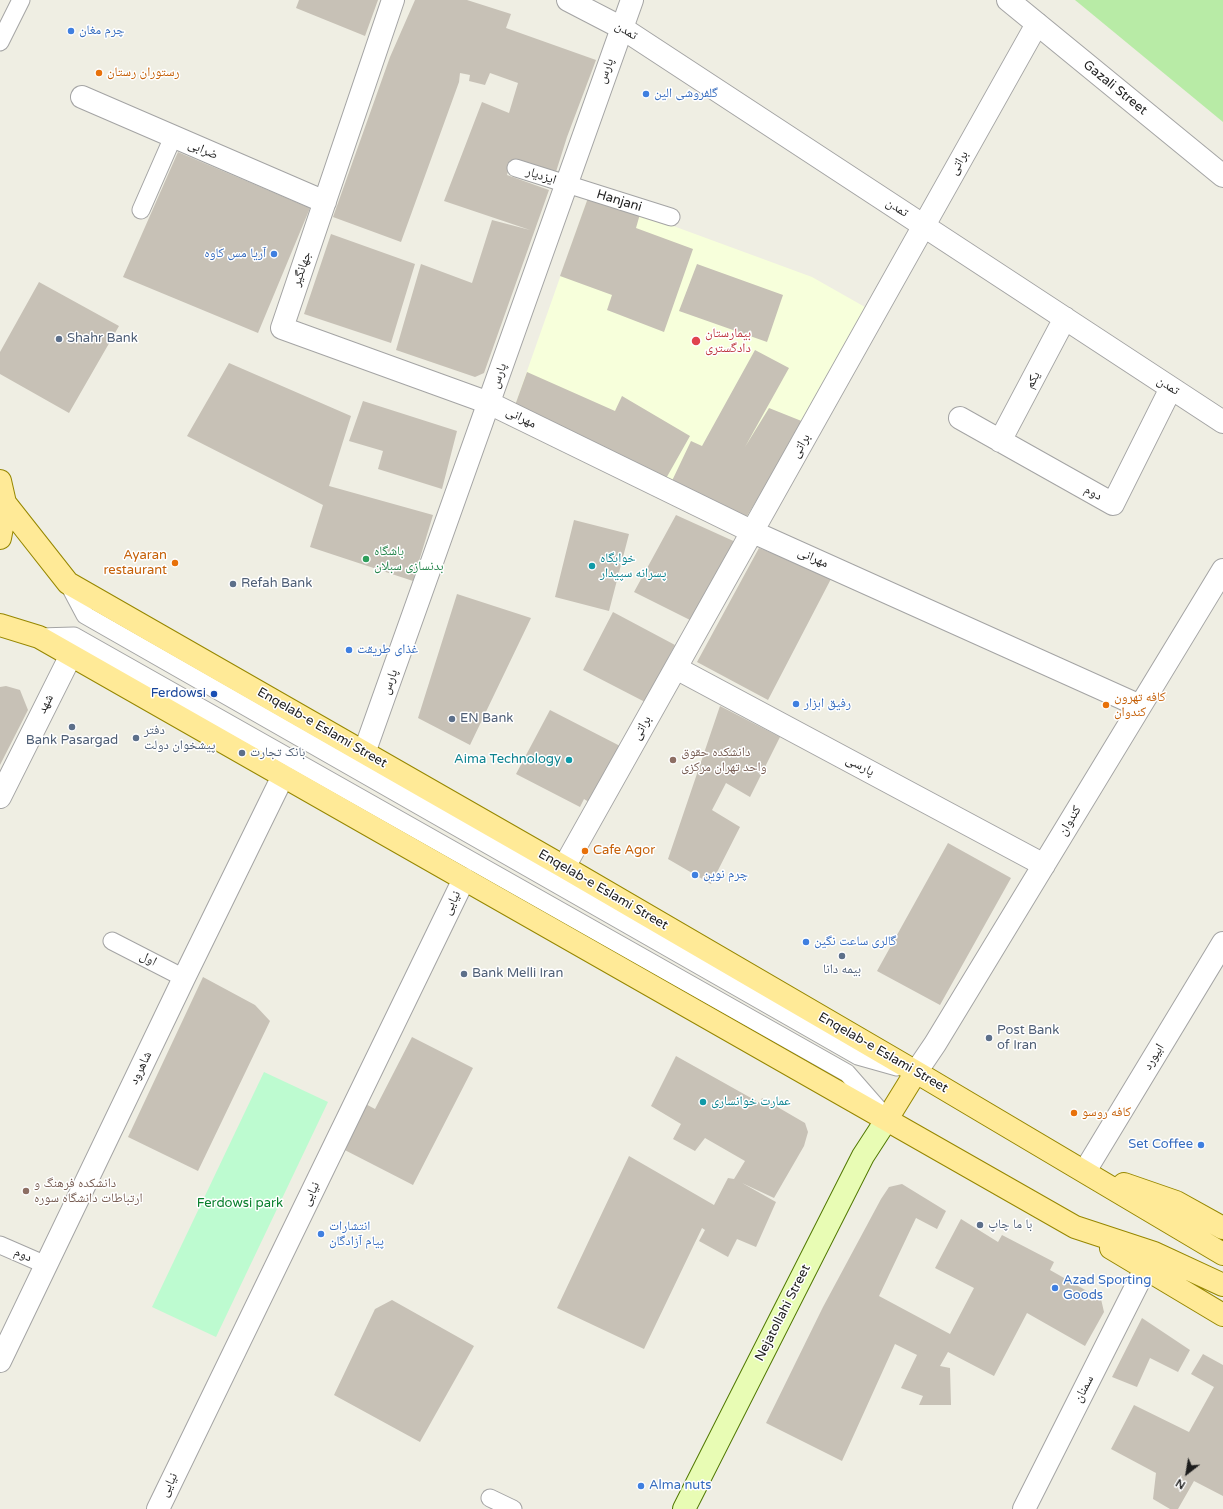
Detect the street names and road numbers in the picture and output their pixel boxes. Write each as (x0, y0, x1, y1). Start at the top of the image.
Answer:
street label: تمدن (612, 18, 640, 44)
street label: پارس (594, 56, 618, 86)
street label: Gazali Street (1080, 57, 1150, 119)
street label: ضرابی (186, 137, 220, 163)
street label: براتی (946, 148, 972, 178)
street label: ایزدیار (524, 164, 558, 188)
street label: Hanjani (594, 187, 644, 215)
street label: تمدن (883, 195, 911, 221)
street label: جهانگیر (289, 249, 315, 289)
street label: پارس (487, 361, 511, 391)
street label: یکم (1022, 369, 1044, 391)
street label: تمدن (1154, 373, 1182, 399)
street label: مهرانی (503, 404, 539, 432)
street label: براتی (788, 431, 814, 461)
street label: دوم (1081, 482, 1105, 504)
street label: مهرانی (795, 544, 831, 572)
street label: پارس (378, 667, 402, 697)
street label: Enqelab-e Eslami Street (254, 684, 390, 772)
street label: شهد (35, 692, 57, 716)
street label: براتی (629, 713, 655, 743)
street label: پارسی (843, 752, 877, 780)
street label: کندوان (1055, 803, 1085, 839)
street label: Enqelab-e Eslami Street (535, 846, 671, 934)
street label: نیایی (440, 888, 464, 918)
street label: اول (137, 948, 159, 970)
street label: Enqelab-e Eslami Street (815, 1009, 951, 1097)
street label: ابیورد (1140, 1041, 1168, 1073)
street label: شاهرود (126, 1049, 156, 1087)
street label: نیایی (299, 1179, 323, 1209)
street label: دوم (12, 1244, 34, 1266)
street label: Nejatollahi Street (752, 1262, 814, 1364)
street label: سمنان (1071, 1373, 1097, 1405)
street label: نیایی (157, 1470, 181, 1500)

